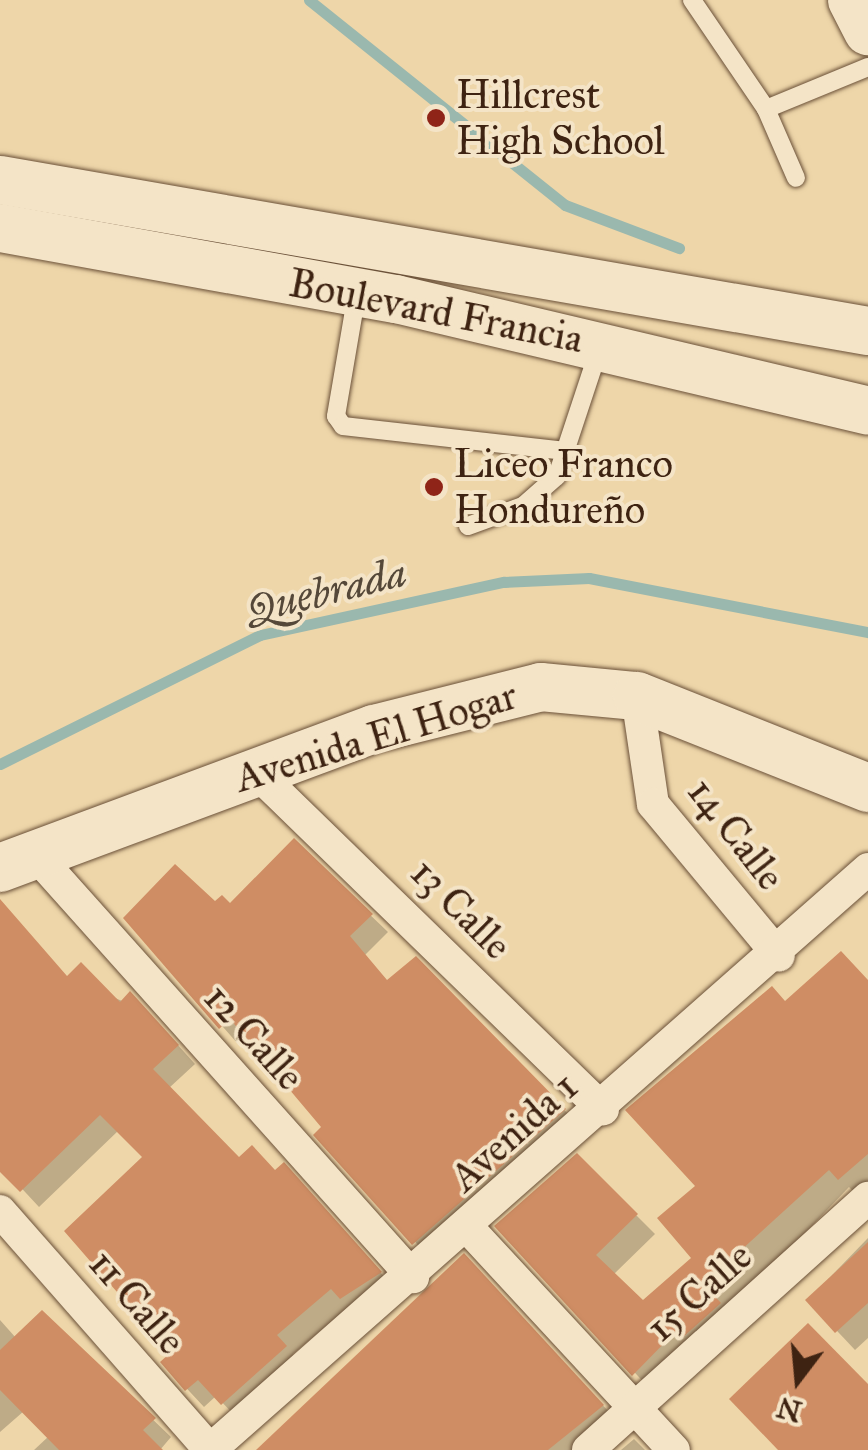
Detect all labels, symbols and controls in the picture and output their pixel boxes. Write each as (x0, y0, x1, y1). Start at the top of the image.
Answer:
place label: Hillcrest High School (456, 71, 665, 165)
marker: Hillcrest High School (425, 107, 447, 129)
street label: Boulevard Francia (285, 259, 587, 363)
place label: Liceo Franco Hondureño (454, 440, 673, 534)
marker: Liceo Franco Hondureño (423, 476, 445, 498)
water label: Quebrada (241, 547, 411, 635)
street label: Avenida El Hogar (229, 671, 523, 803)
street label: 14 Calle (677, 768, 795, 900)
street label: 13 Calle (401, 849, 521, 969)
street label: 12 Calle (194, 974, 314, 1100)
street label: Avenida 1 (441, 1062, 587, 1202)
street label: 15 Calle (636, 1232, 762, 1352)
street label: 11 Calle (79, 1240, 195, 1364)
north arrow (748, 1330, 848, 1430)
text: N (773, 1389, 806, 1429)

